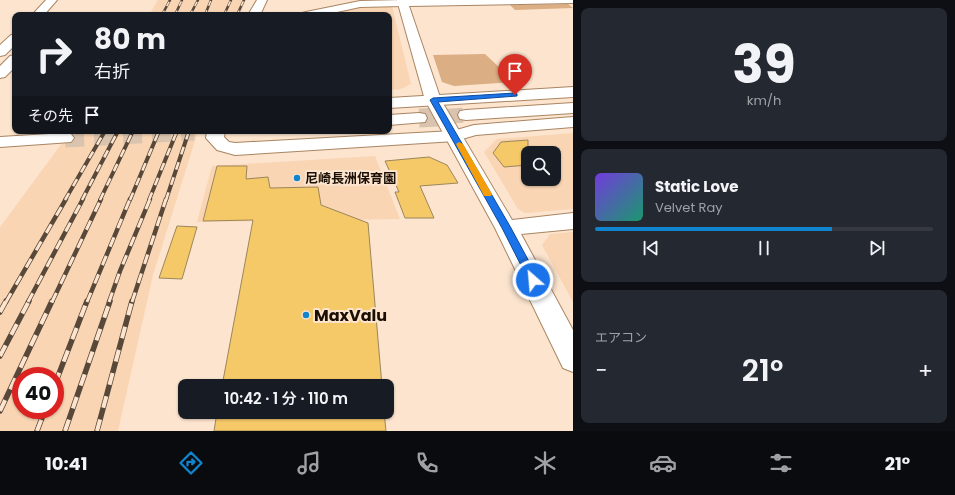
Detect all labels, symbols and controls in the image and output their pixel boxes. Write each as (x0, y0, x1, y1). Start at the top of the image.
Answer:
text: 80 m (94, 20, 166, 59)
icon: right (28, 28, 80, 80)
text: 39 (732, 28, 796, 101)
pin (498, 54, 532, 95)
text: 右折 (94, 59, 130, 84)
icon: arrive (504, 60, 526, 82)
text: km/h (747, 91, 781, 110)
icon: arrive (81, 104, 103, 126)
text: その先 (28, 105, 73, 126)
map controls (521, 146, 561, 186)
button: search (521, 146, 561, 186)
place label: 尼崎長洲保育園 (305, 169, 396, 188)
marker: 尼崎長洲保育園 (292, 173, 302, 183)
text: Static Love (655, 176, 739, 197)
text: Velvet Ray (655, 198, 723, 217)
icon: previous (640, 237, 662, 259)
icon: pause (753, 237, 775, 259)
icon: next (866, 237, 888, 259)
position arrow (512, 259, 554, 301)
place label: MaxValu (314, 304, 387, 327)
marker: MaxValu (301, 310, 311, 320)
text: エアコン (595, 328, 647, 347)
text: 21° (742, 349, 783, 392)
text: − (595, 355, 607, 386)
text: + (918, 355, 933, 386)
speed limit sign: 40 (12, 367, 64, 419)
text: 10:42 · 1 分 · 110 m (224, 388, 348, 409)
icon: directions (177, 449, 205, 477)
icon: music (295, 449, 323, 477)
icon: phone (413, 449, 441, 477)
icon: climate (531, 449, 559, 477)
icon: car (649, 449, 677, 477)
icon: filters (767, 449, 795, 477)
text: 10:41 (45, 451, 88, 476)
text: 21° (885, 451, 910, 476)

